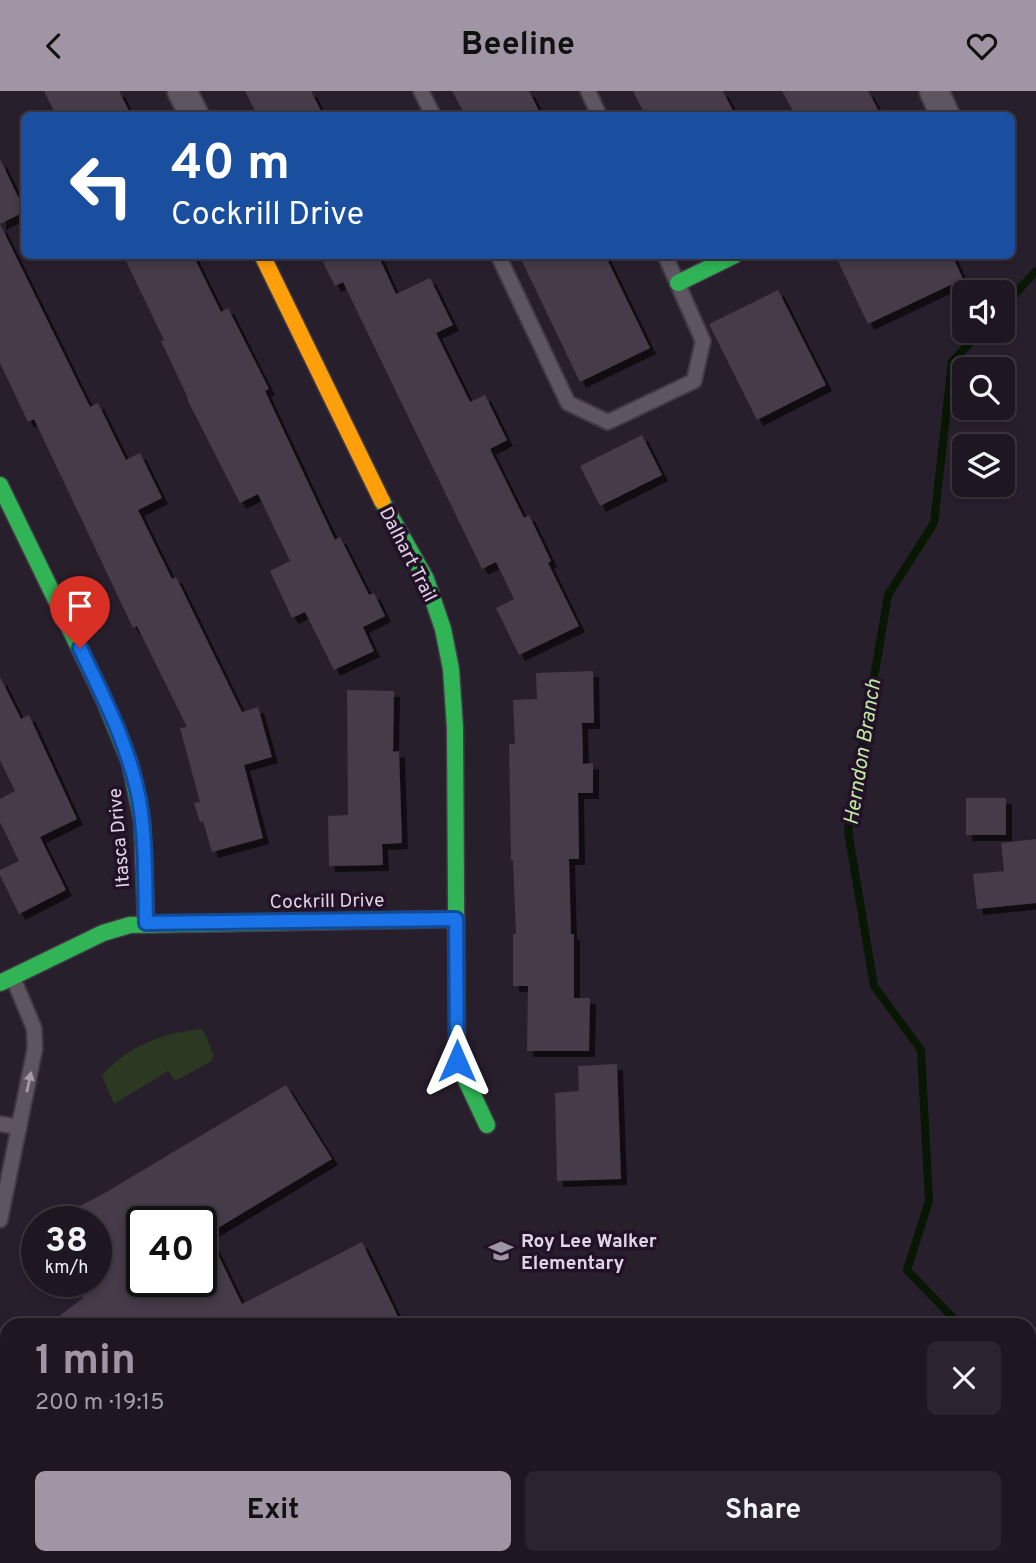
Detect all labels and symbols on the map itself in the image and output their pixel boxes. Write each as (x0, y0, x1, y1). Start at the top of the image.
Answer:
street label: Dalhart Trail (373, 503, 441, 606)
pin (50, 576, 110, 648)
water label: Herndon Branch (839, 677, 888, 827)
street label: Itasca Drive (104, 787, 136, 889)
street label: Cockrill Drive (270, 889, 385, 915)
position arrow (420, 1024, 494, 1098)
one-way arrow (23, 1071, 34, 1093)
speed limit sign: 40 (126, 1206, 217, 1297)
place label: Roy Lee Walker Elementary (521, 1230, 657, 1276)
school or university icon: Roy Lee Walker Elementary (487, 1237, 515, 1265)

